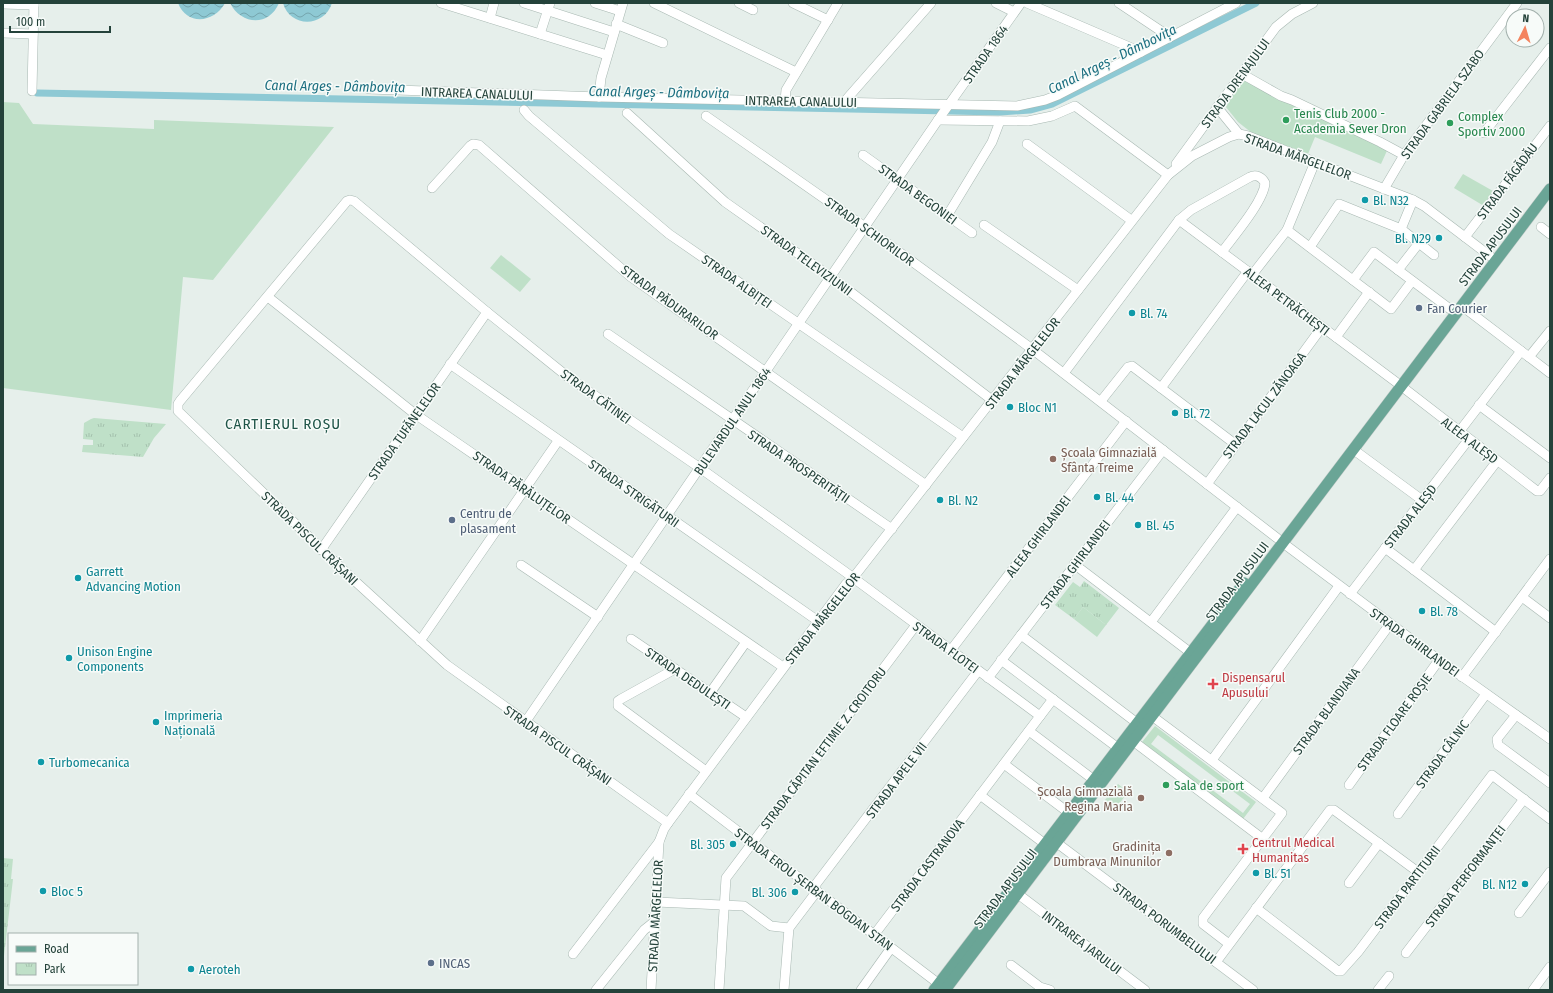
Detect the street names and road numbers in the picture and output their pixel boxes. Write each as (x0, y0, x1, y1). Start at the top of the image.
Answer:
street label: STRADA 1864 (960, 22, 1011, 86)
street label: STRADA DRENAJULUI (1198, 36, 1273, 131)
street label: STRADA GABRIELA SZABO (1398, 47, 1487, 162)
street label: INTRAREA CANALULUI (421, 84, 533, 103)
street label: INTRAREA CANALULUI (745, 93, 857, 110)
street label: STRADA MĂRGELELOR (1243, 130, 1353, 183)
street label: STRADA FĂGĂDĂU (1474, 140, 1541, 222)
street label: STRADA BEGONIEI (876, 161, 960, 228)
street label: STRADA SCHIORILOR (822, 194, 917, 269)
street label: STRADA APUSULUI (1456, 204, 1525, 289)
street label: STRADA TELEVIZIUNII (758, 222, 855, 299)
street label: STRADA ALBIȚEI (698, 252, 775, 312)
street label: STRADA PĂDURARILOR (618, 262, 721, 343)
street label: ALEEA PETRĂCHEȘTI (1240, 264, 1333, 339)
street label: STRADA MĂRGELELOR (982, 314, 1063, 412)
street label: STRADA LACUL ZĂNOAGA (1220, 349, 1309, 461)
street label: BULEVARDUL ANUL 1864 (691, 365, 774, 478)
street label: STRADA CĂTINEI (558, 366, 634, 427)
street label: STRADA TUFĂNELELOR (365, 380, 444, 483)
street label: ALEEA ALEȘD (1438, 414, 1501, 467)
street label: STRADA PROSPERITĂȚII (744, 427, 852, 507)
street label: STRADA PĂRĂLUȚELOR (469, 448, 573, 528)
street label: STRADA STRIGĂTURII (585, 456, 682, 530)
street label: STRADA ALEȘD (1381, 482, 1440, 551)
street label: STRADA PISCUL CRĂȘANI (258, 488, 361, 589)
street label: ALEEA GHIRLANDEI (1003, 493, 1074, 580)
street label: STRADA GHIRLANDEI (1037, 517, 1114, 611)
street label: STRADA APUSULUI (1203, 539, 1272, 624)
street label: STRADA MĂRGELELOR (782, 569, 863, 667)
street label: STRADA GHIRLANDEI (1367, 605, 1462, 680)
street label: STRADA FLOTEI (910, 619, 981, 676)
street label: STRADA DEDULEȘTI (642, 644, 733, 713)
street label: STRADA CĂPITAN EFTIMIE Z. CROITORU (758, 664, 889, 832)
street label: STRADA BLANDIANA (1290, 665, 1363, 758)
street label: STRADA FLOARE ROȘIE (1354, 671, 1436, 774)
street label: STRADA PISCUL CRĂȘANI (500, 703, 614, 789)
street label: STRADA CÂLNIC (1413, 717, 1472, 791)
street label: STRADA APELE VII (863, 739, 930, 821)
street label: STRADA CASTRANOVA (888, 816, 967, 915)
street label: STRADA PERFORMANȚEI (1422, 822, 1509, 931)
street label: STRADA EROU ȘERBAN BOGDAN STAN (731, 825, 896, 955)
street label: STRADA PARTITURII (1371, 843, 1444, 932)
street label: STRADA APUSULUI (971, 846, 1040, 931)
street label: STRADA MĂRGELELOR (645, 860, 666, 972)
street label: STRADA PORUMBELULUI (1110, 880, 1219, 967)
street label: INTRAREA JARULUI (1039, 908, 1124, 977)

